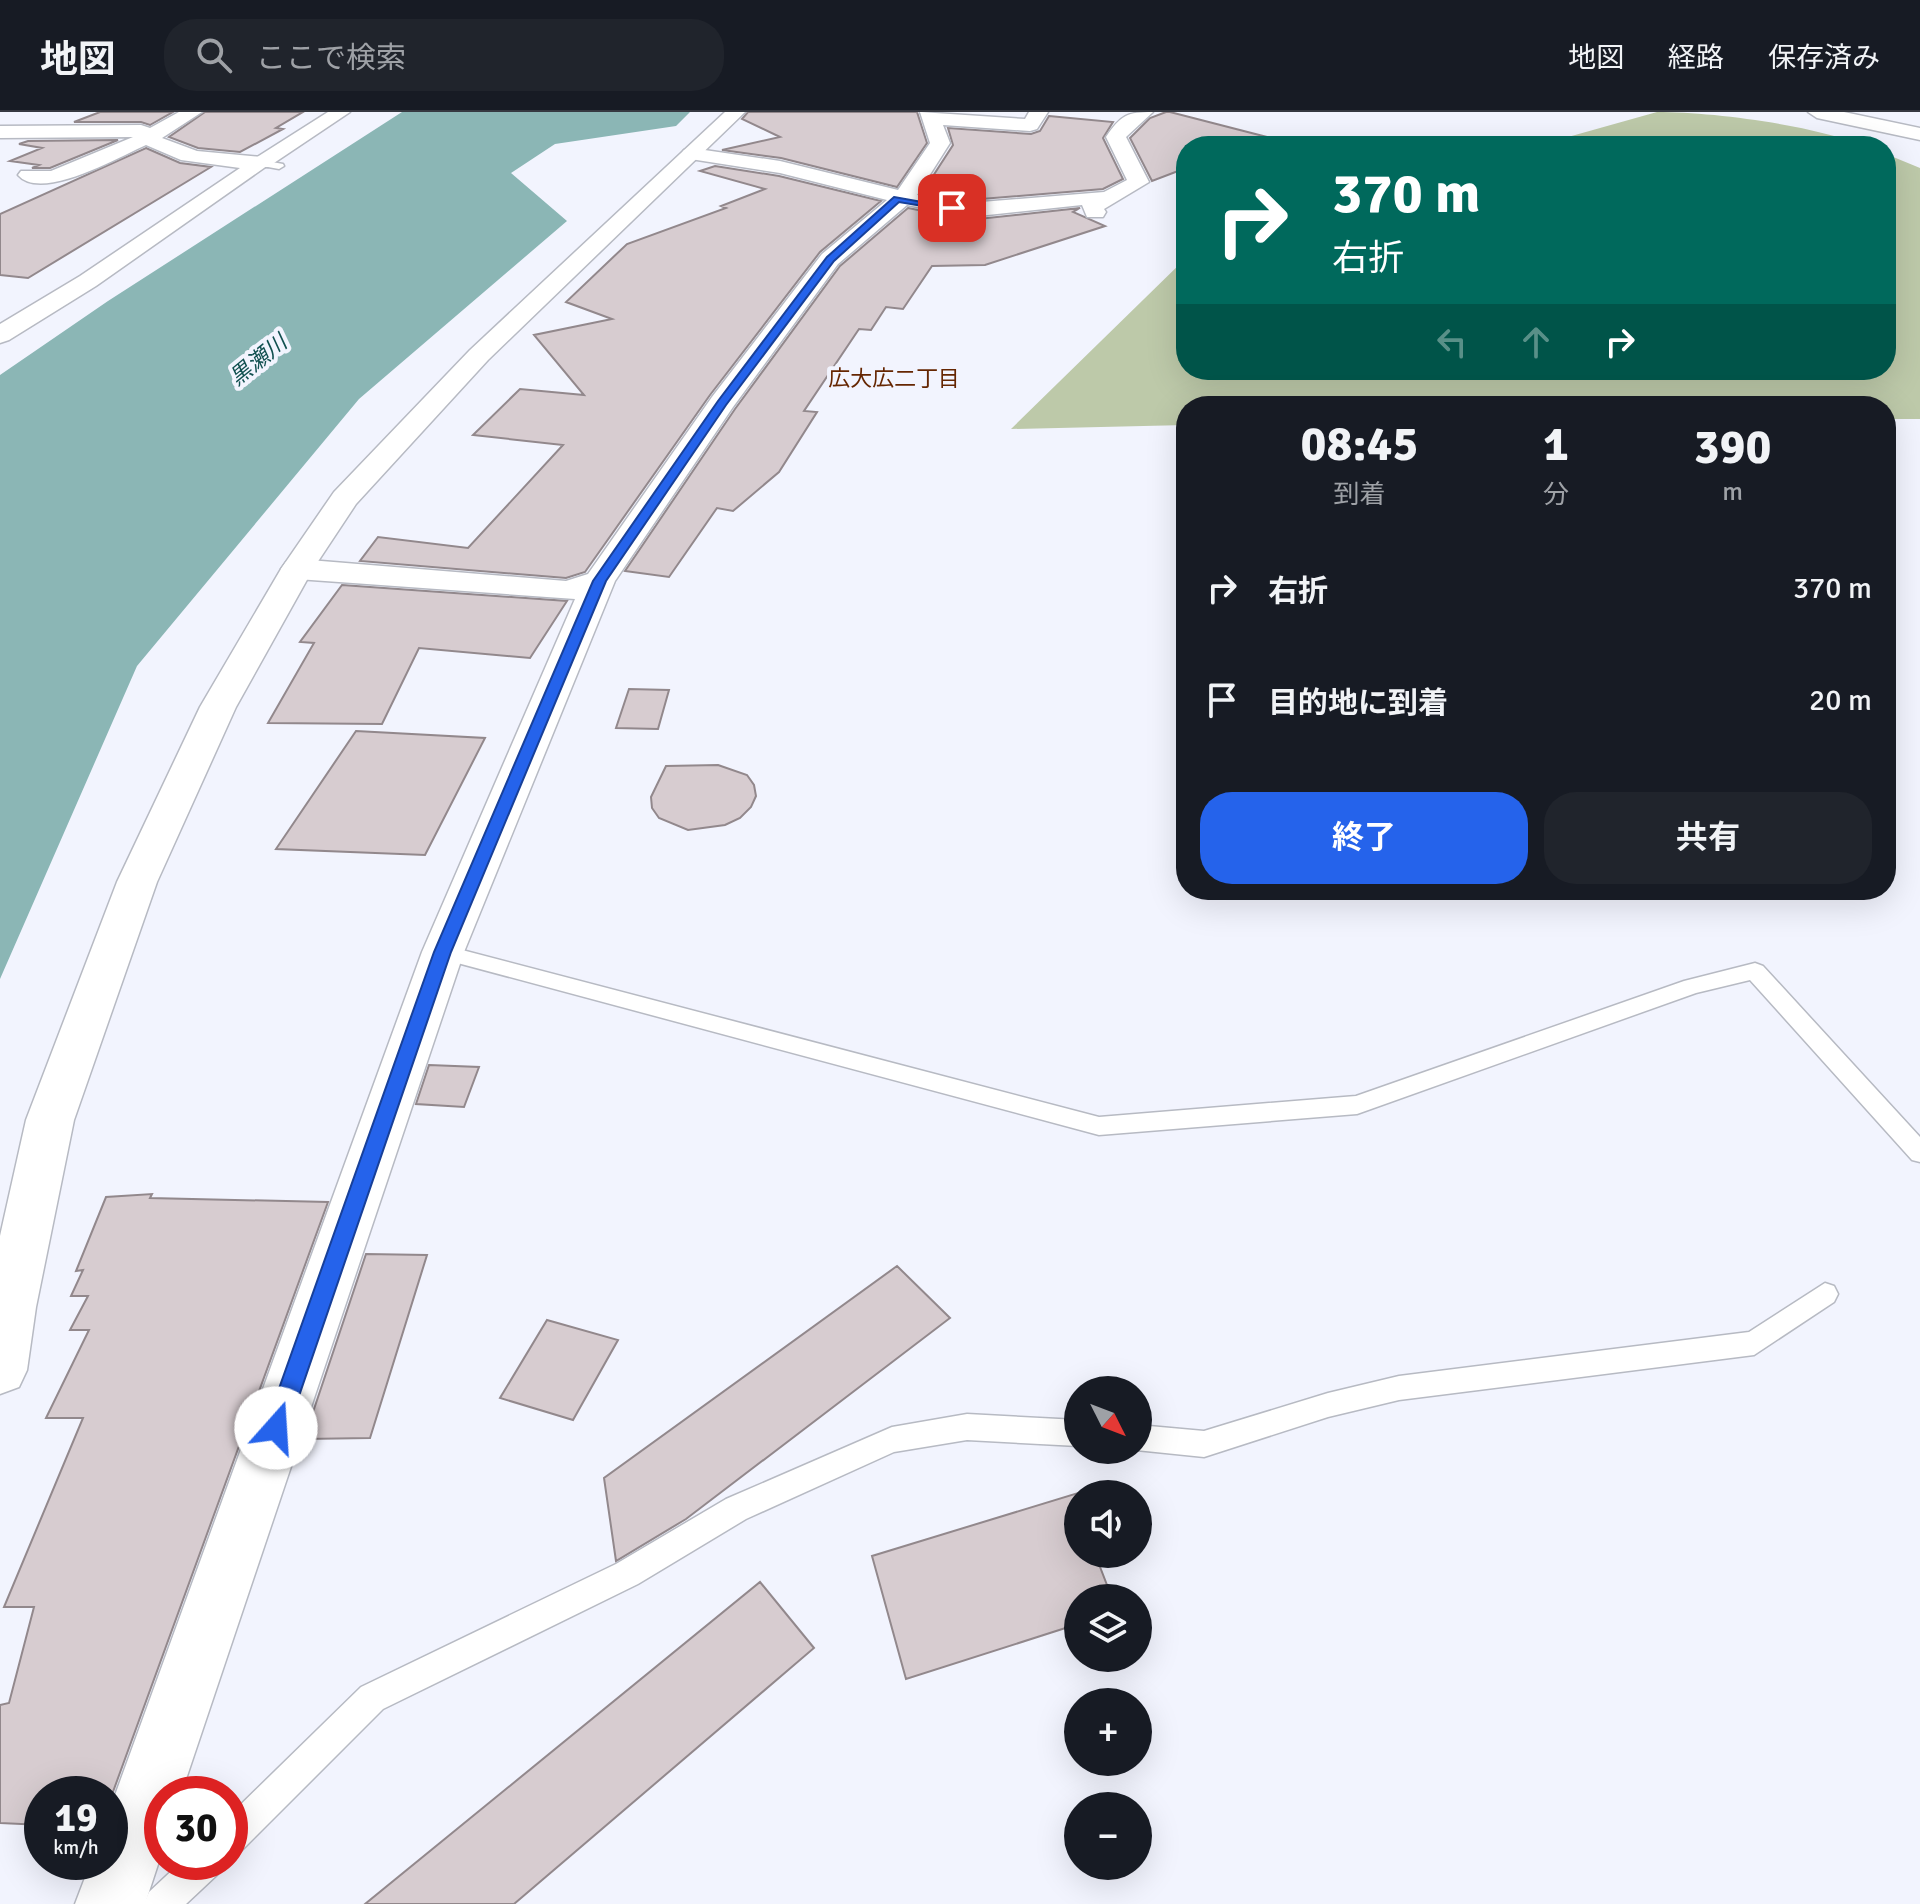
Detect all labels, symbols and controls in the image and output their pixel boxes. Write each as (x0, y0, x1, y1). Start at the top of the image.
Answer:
search box (164, 19, 724, 91)
icon: search (192, 33, 236, 77)
text: 地図 (40, 36, 116, 83)
text: ここで検索 (256, 40, 406, 77)
text: 地図 (1568, 41, 1624, 75)
text: 経路 (1668, 41, 1724, 75)
text: 保存済み (1768, 41, 1880, 75)
text: 370 m (1332, 159, 1480, 228)
icon: right (1200, 168, 1304, 272)
pin (918, 174, 986, 242)
icon: arrive (930, 186, 974, 230)
text: 右折 (1332, 236, 1404, 281)
icon: left (1430, 320, 1474, 364)
icon: ahead (1514, 320, 1558, 364)
icon: right (1598, 320, 1642, 364)
water label: 黒瀬川 (224, 327, 294, 391)
district label: 広大広二丁目 (828, 365, 960, 392)
text: 08:45 (1301, 415, 1418, 474)
text: 1 (1543, 415, 1569, 474)
text: 390 (1694, 418, 1771, 477)
text: m (1722, 476, 1743, 508)
text: 到着 (1334, 479, 1386, 511)
text: 分 (1543, 479, 1569, 511)
icon: right (1200, 566, 1244, 610)
text: 370 m (1793, 570, 1872, 607)
text: 右折 (1268, 573, 1328, 610)
icon: arrive (1200, 678, 1244, 722)
text: 20 m (1809, 682, 1872, 719)
text: 目的地に到着 (1268, 685, 1448, 722)
button: 終了 (1200, 792, 1528, 884)
button: 共有 (1544, 792, 1872, 884)
north arrow (1064, 1376, 1152, 1464)
map controls (1064, 1376, 1152, 1880)
position arrow (234, 1386, 318, 1470)
button: sound (1064, 1480, 1152, 1568)
button: layers (1064, 1584, 1152, 1672)
button: + (1064, 1688, 1152, 1776)
speed limit sign: 30 (144, 1776, 248, 1880)
button: − (1064, 1792, 1152, 1880)
text: 19 (54, 1793, 98, 1843)
text: km/h (53, 1835, 99, 1860)

